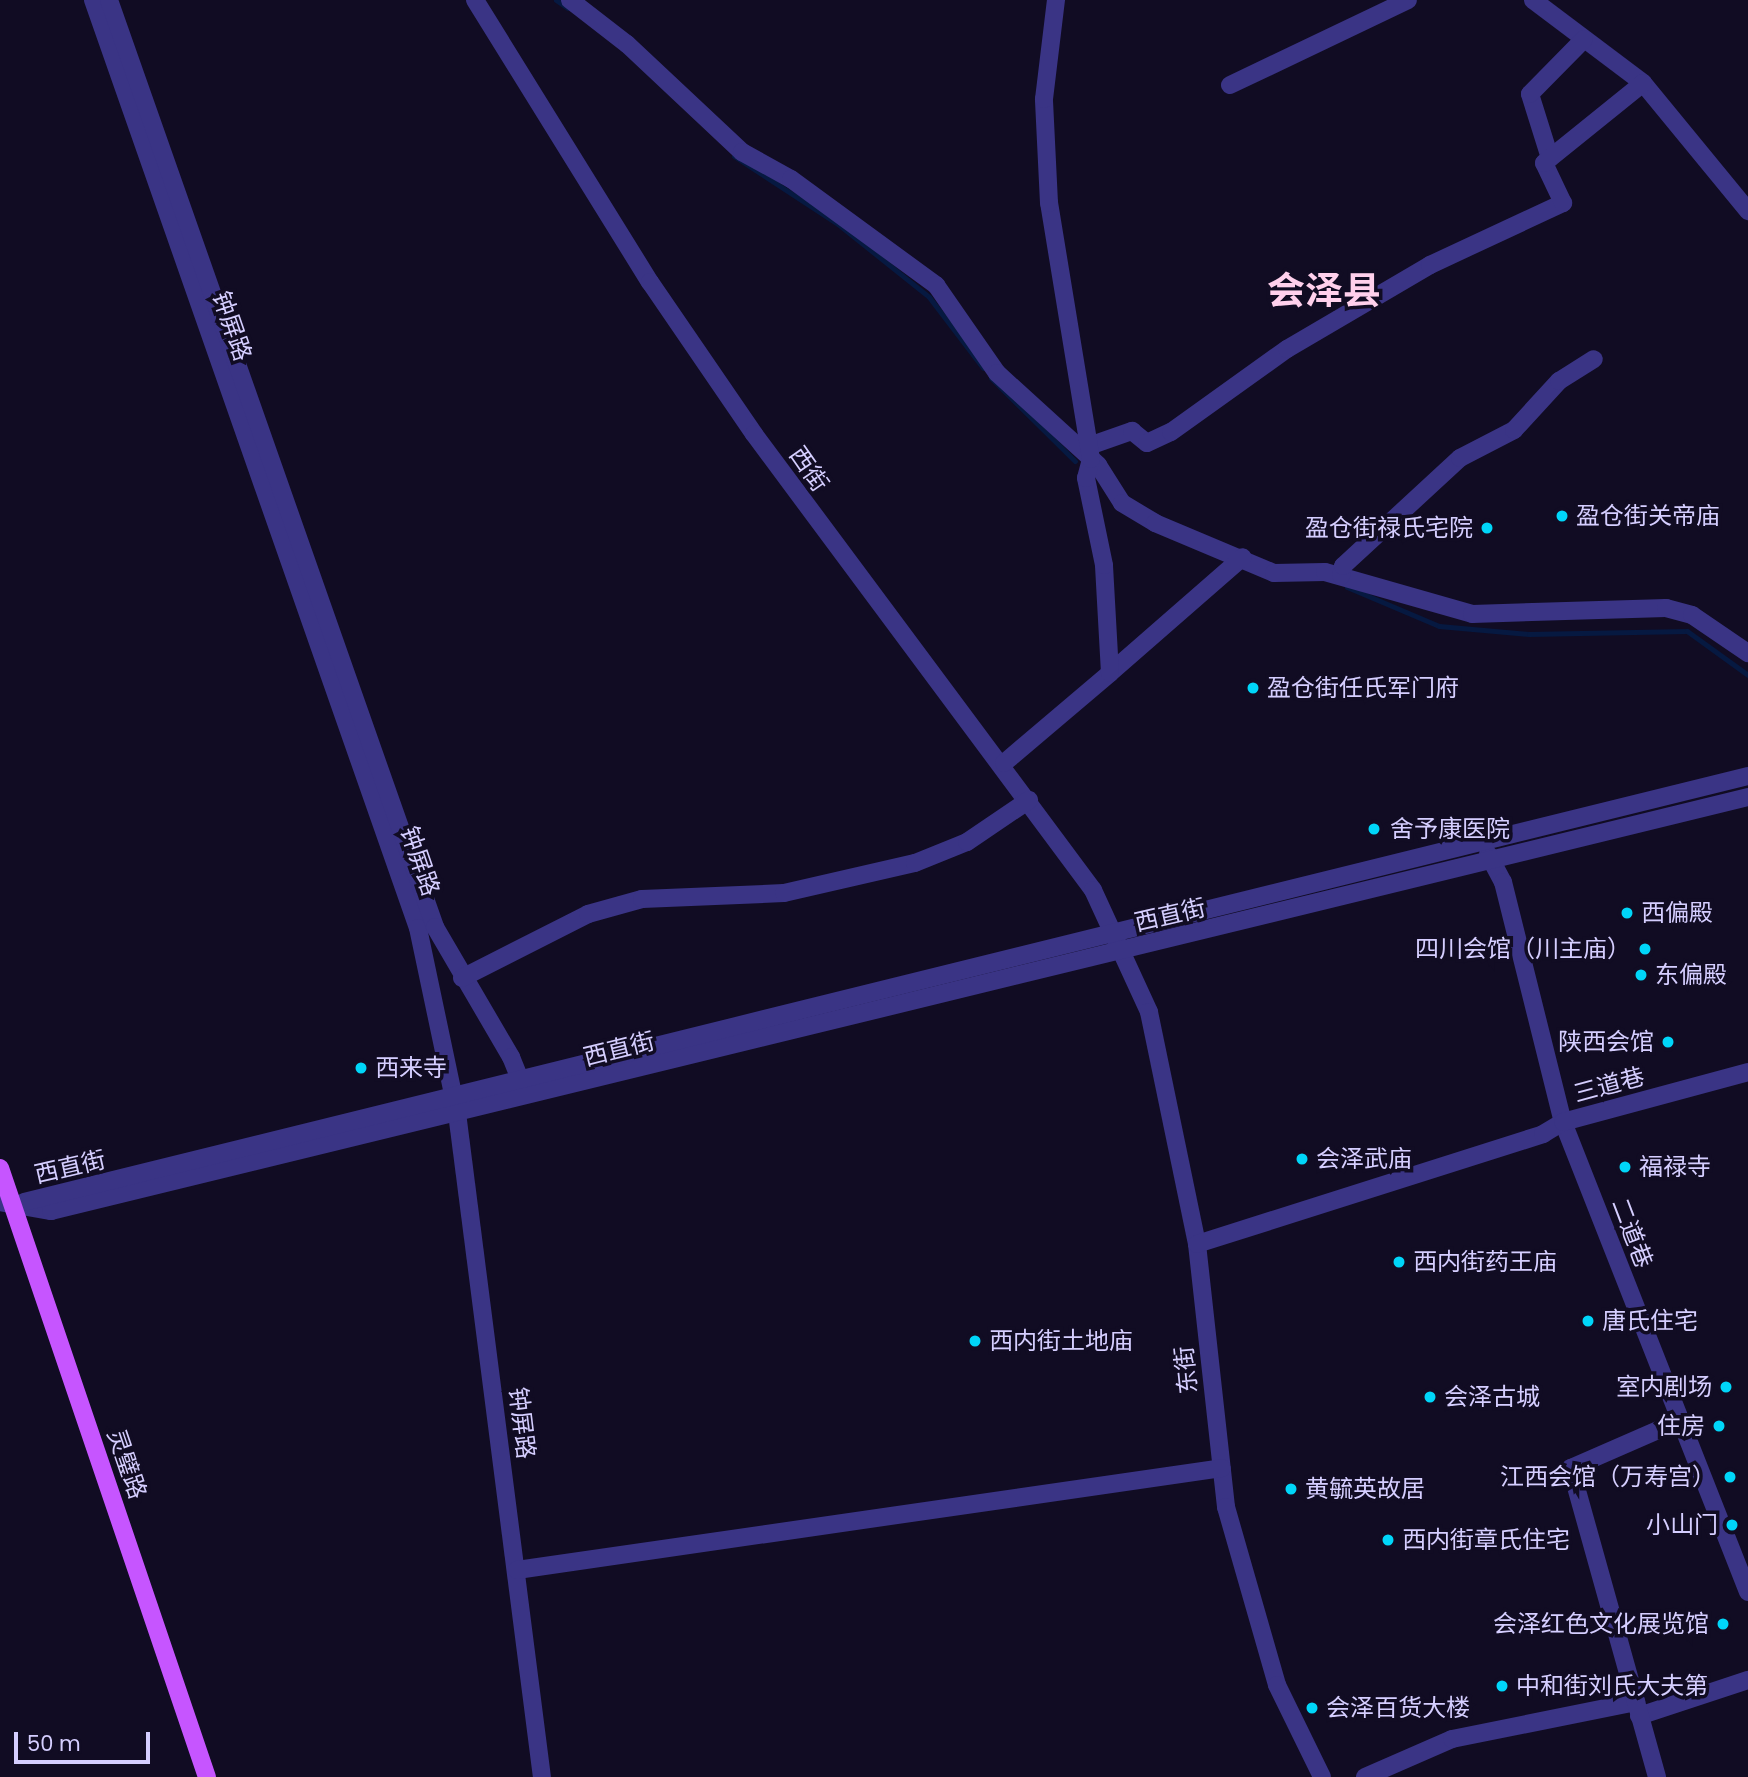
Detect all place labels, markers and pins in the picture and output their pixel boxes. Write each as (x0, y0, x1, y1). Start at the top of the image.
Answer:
place label: 盈仓街关帝庙 (1576, 502, 1720, 530)
marker: 盈仓街关帝庙 (1554, 508, 1570, 524)
place label: 盈仓街禄氏宅院 (1305, 514, 1473, 542)
marker: 盈仓街禄氏宅院 (1479, 520, 1495, 536)
place label: 盈仓街任氏军门府 (1267, 674, 1459, 702)
marker: 盈仓街任氏军门府 (1245, 680, 1261, 696)
place label: 舍予康医院 (1390, 815, 1510, 843)
marker: 舍予康医院 (1364, 819, 1384, 839)
place label: 西偏殿 (1641, 899, 1713, 927)
marker: 西偏殿 (1619, 905, 1635, 921)
place label: 四川会馆（川主庙） (1415, 935, 1631, 963)
marker: 四川会馆（川主庙） (1637, 941, 1653, 957)
place label: 东偏殿 (1655, 961, 1727, 989)
marker: 东偏殿 (1633, 967, 1649, 983)
place label: 陕西会馆 (1558, 1028, 1654, 1056)
marker: 陕西会馆 (1660, 1034, 1676, 1050)
place label: 西来寺 (375, 1054, 447, 1082)
marker: 西来寺 (353, 1060, 369, 1076)
place label: 会泽武庙 (1316, 1145, 1412, 1173)
marker: 会泽武庙 (1294, 1151, 1310, 1167)
place label: 福禄寺 (1639, 1153, 1711, 1181)
marker: 福禄寺 (1617, 1159, 1633, 1175)
place label: 西内街药王庙 (1413, 1248, 1557, 1276)
marker: 西内街药王庙 (1391, 1254, 1407, 1270)
place label: 唐氏住宅 (1602, 1307, 1698, 1335)
marker: 唐氏住宅 (1580, 1313, 1596, 1329)
place label: 西内街土地庙 (989, 1327, 1133, 1355)
marker: 西内街土地庙 (967, 1333, 983, 1349)
place label: 室内剧场 (1616, 1373, 1712, 1401)
marker: 室内剧场 (1718, 1379, 1734, 1395)
place label: 会泽古城 (1444, 1383, 1540, 1411)
marker: 会泽古城 (1422, 1389, 1438, 1405)
place label: 住房 (1657, 1412, 1705, 1440)
marker: 住房 (1711, 1418, 1727, 1434)
place label: 江西会馆（万寿宫） (1500, 1463, 1716, 1491)
marker: 江西会馆（万寿宫） (1722, 1469, 1738, 1485)
place label: 黄毓英故居 (1305, 1475, 1425, 1503)
marker: 黄毓英故居 (1283, 1481, 1299, 1497)
place label: 小山门 (1646, 1511, 1718, 1539)
marker: 小山门 (1724, 1517, 1740, 1533)
place label: 西内街章氏住宅 (1402, 1526, 1570, 1554)
marker: 西内街章氏住宅 (1380, 1532, 1396, 1548)
place label: 会泽红色文化展览馆 (1493, 1610, 1709, 1638)
marker: 会泽红色文化展览馆 (1715, 1616, 1731, 1632)
place label: 中和街刘氏大夫第 (1516, 1672, 1708, 1700)
marker: 中和街刘氏大夫第 (1494, 1678, 1510, 1694)
place label: 会泽百货大楼 (1326, 1694, 1470, 1722)
marker: 会泽百货大楼 (1304, 1700, 1320, 1716)

